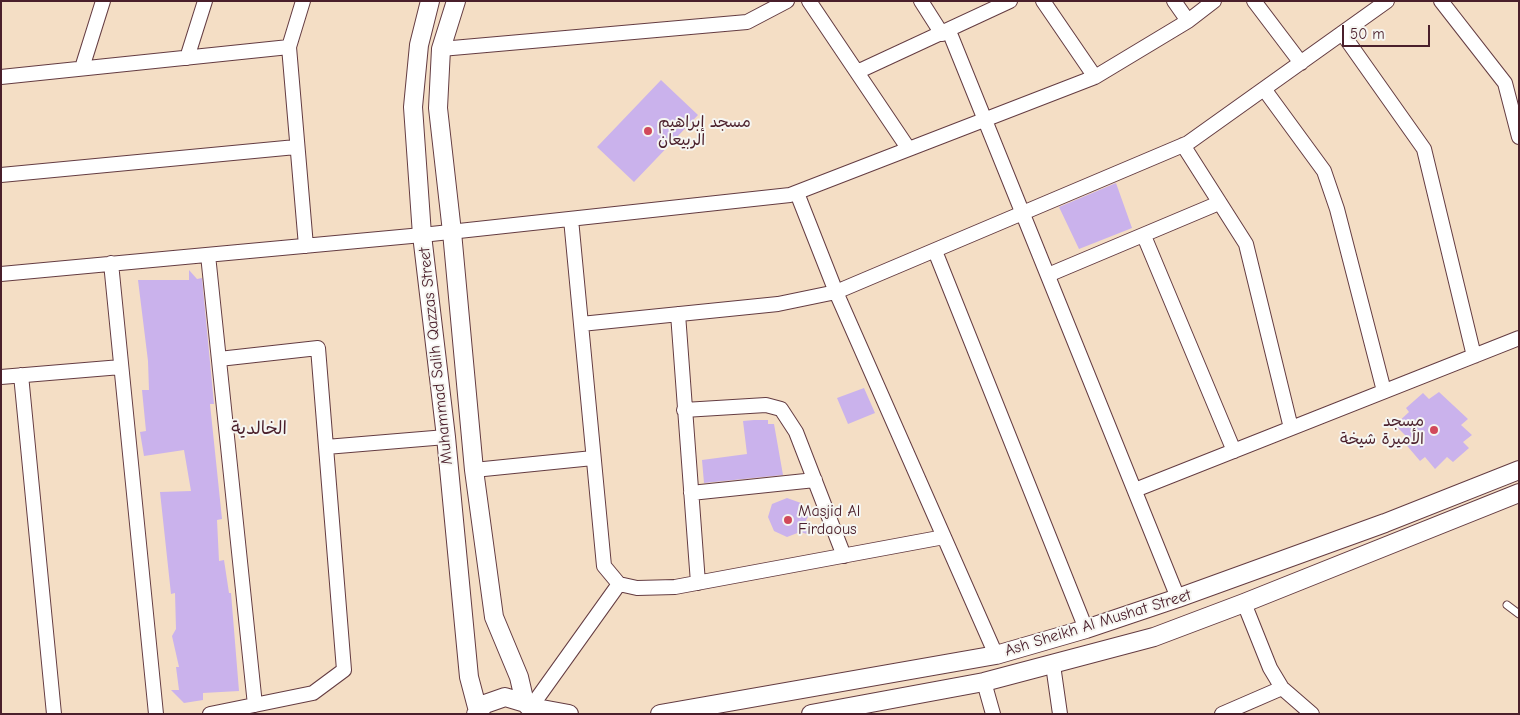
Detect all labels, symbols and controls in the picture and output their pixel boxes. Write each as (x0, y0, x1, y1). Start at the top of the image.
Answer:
scale bar (1345, 15, 1432, 47)
text: 50 m (1350, 25, 1385, 43)
place label: مسجد إبراهيم الربيعان (658, 112, 751, 150)
marker: مسجد إبراهيم الربيعان (642, 125, 654, 137)
street label: Muhammad Salih Qazzas Street (415, 246, 457, 466)
place label: مسجد الأميرة شيخة (1340, 411, 1424, 449)
district label: الخالدية (231, 418, 287, 440)
marker: مسجد الأميرة شيخة (1428, 424, 1440, 436)
place label: Masjid Al Firdaous (798, 501, 860, 539)
marker: Masjid Al Firdaous (782, 514, 794, 526)
street label: Ash Sheikh Al Mushat Street (1003, 585, 1193, 661)

